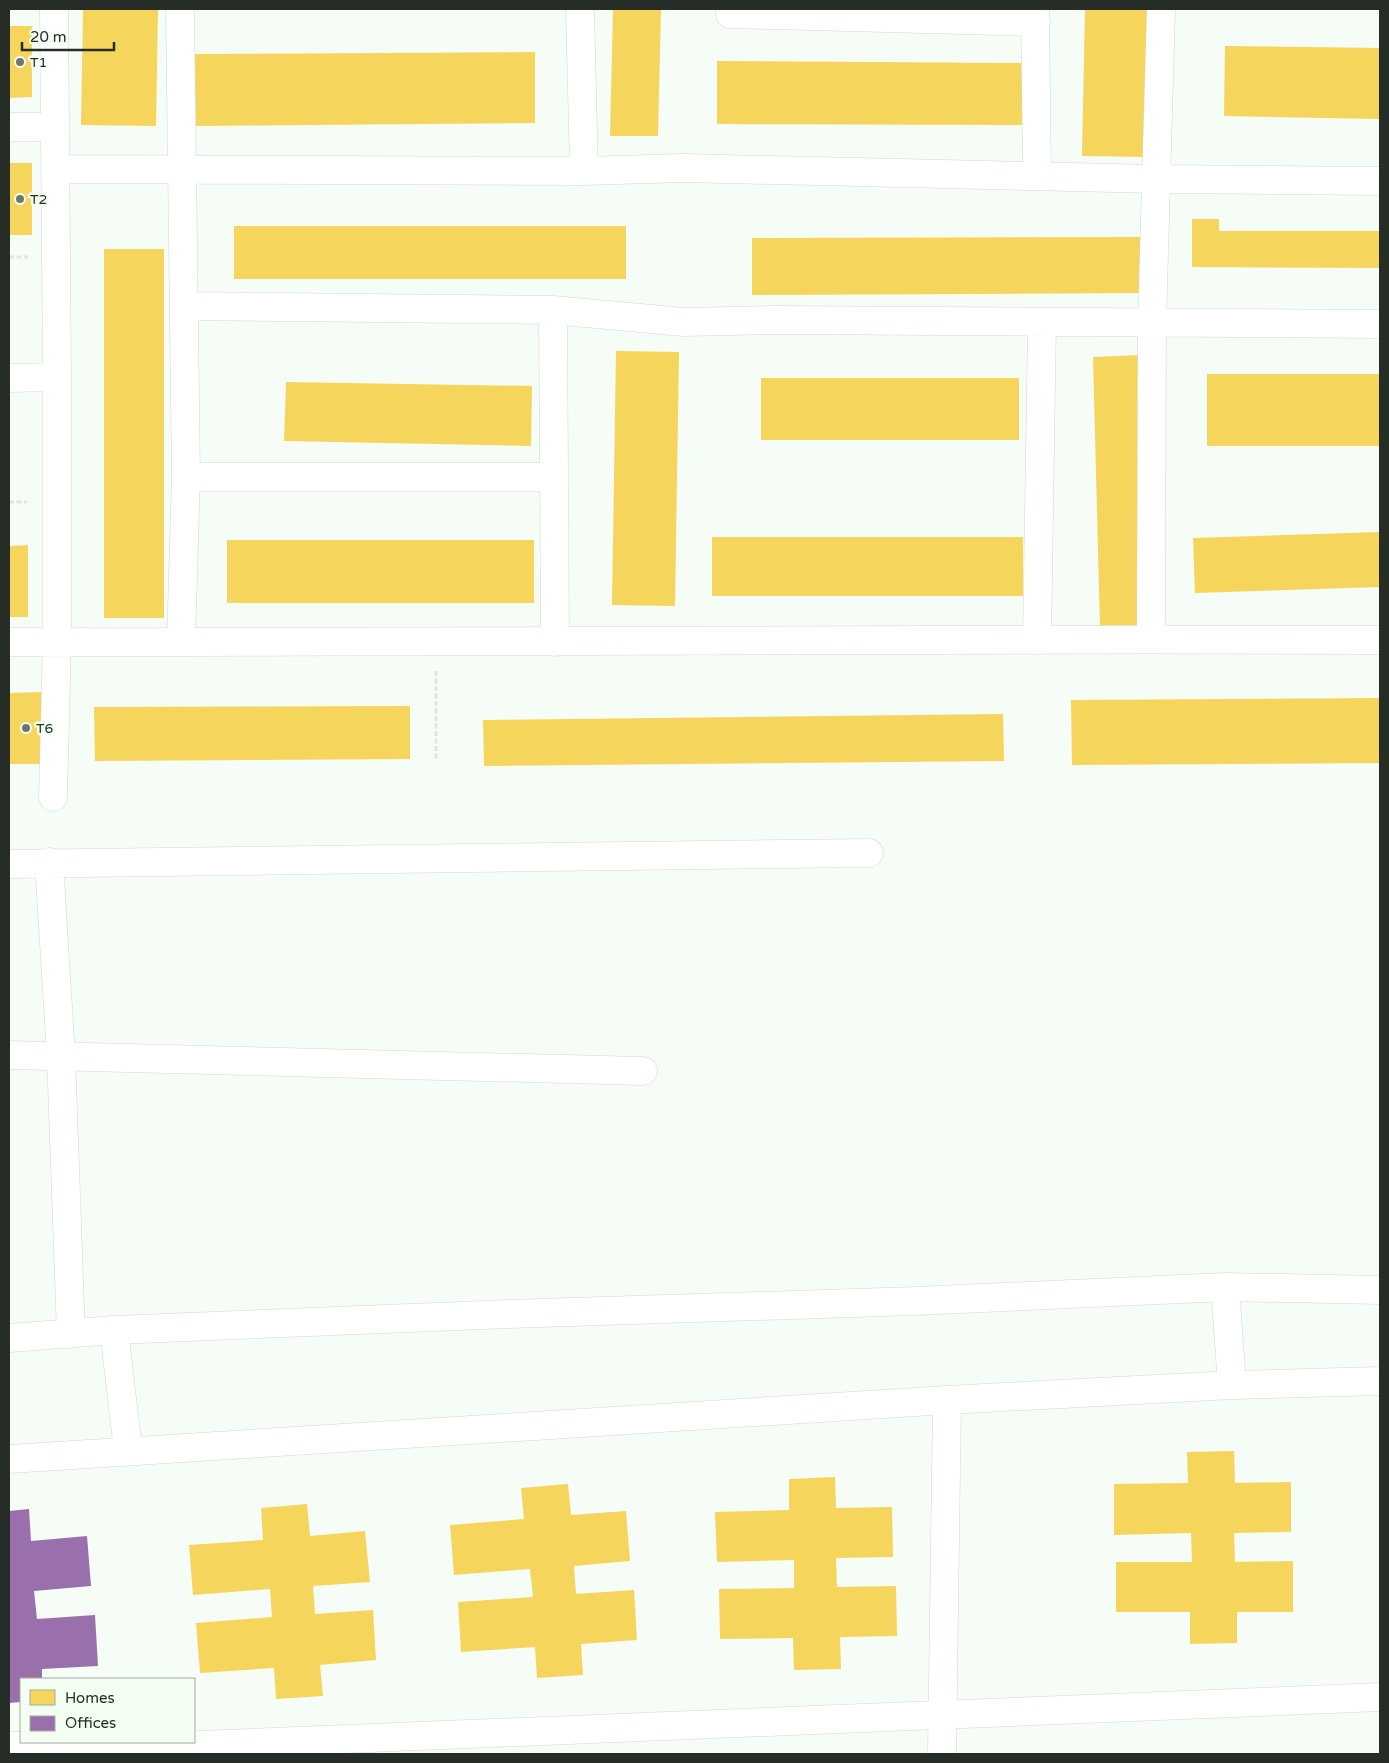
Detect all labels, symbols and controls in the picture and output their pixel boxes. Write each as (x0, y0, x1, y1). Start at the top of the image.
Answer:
scale bar (22, 20, 115, 52)
text: 20 m (30, 28, 67, 46)
place label: T1 (30, 54, 47, 71)
marker: T1 (14, 56, 26, 68)
place label: T2 (30, 191, 47, 208)
marker: T2 (14, 193, 26, 205)
place label: T6 (36, 720, 54, 737)
marker: T6 (20, 722, 32, 734)
legend (20, 1678, 195, 1743)
text: Homes (65, 1689, 115, 1707)
text: Offices (65, 1714, 116, 1732)

